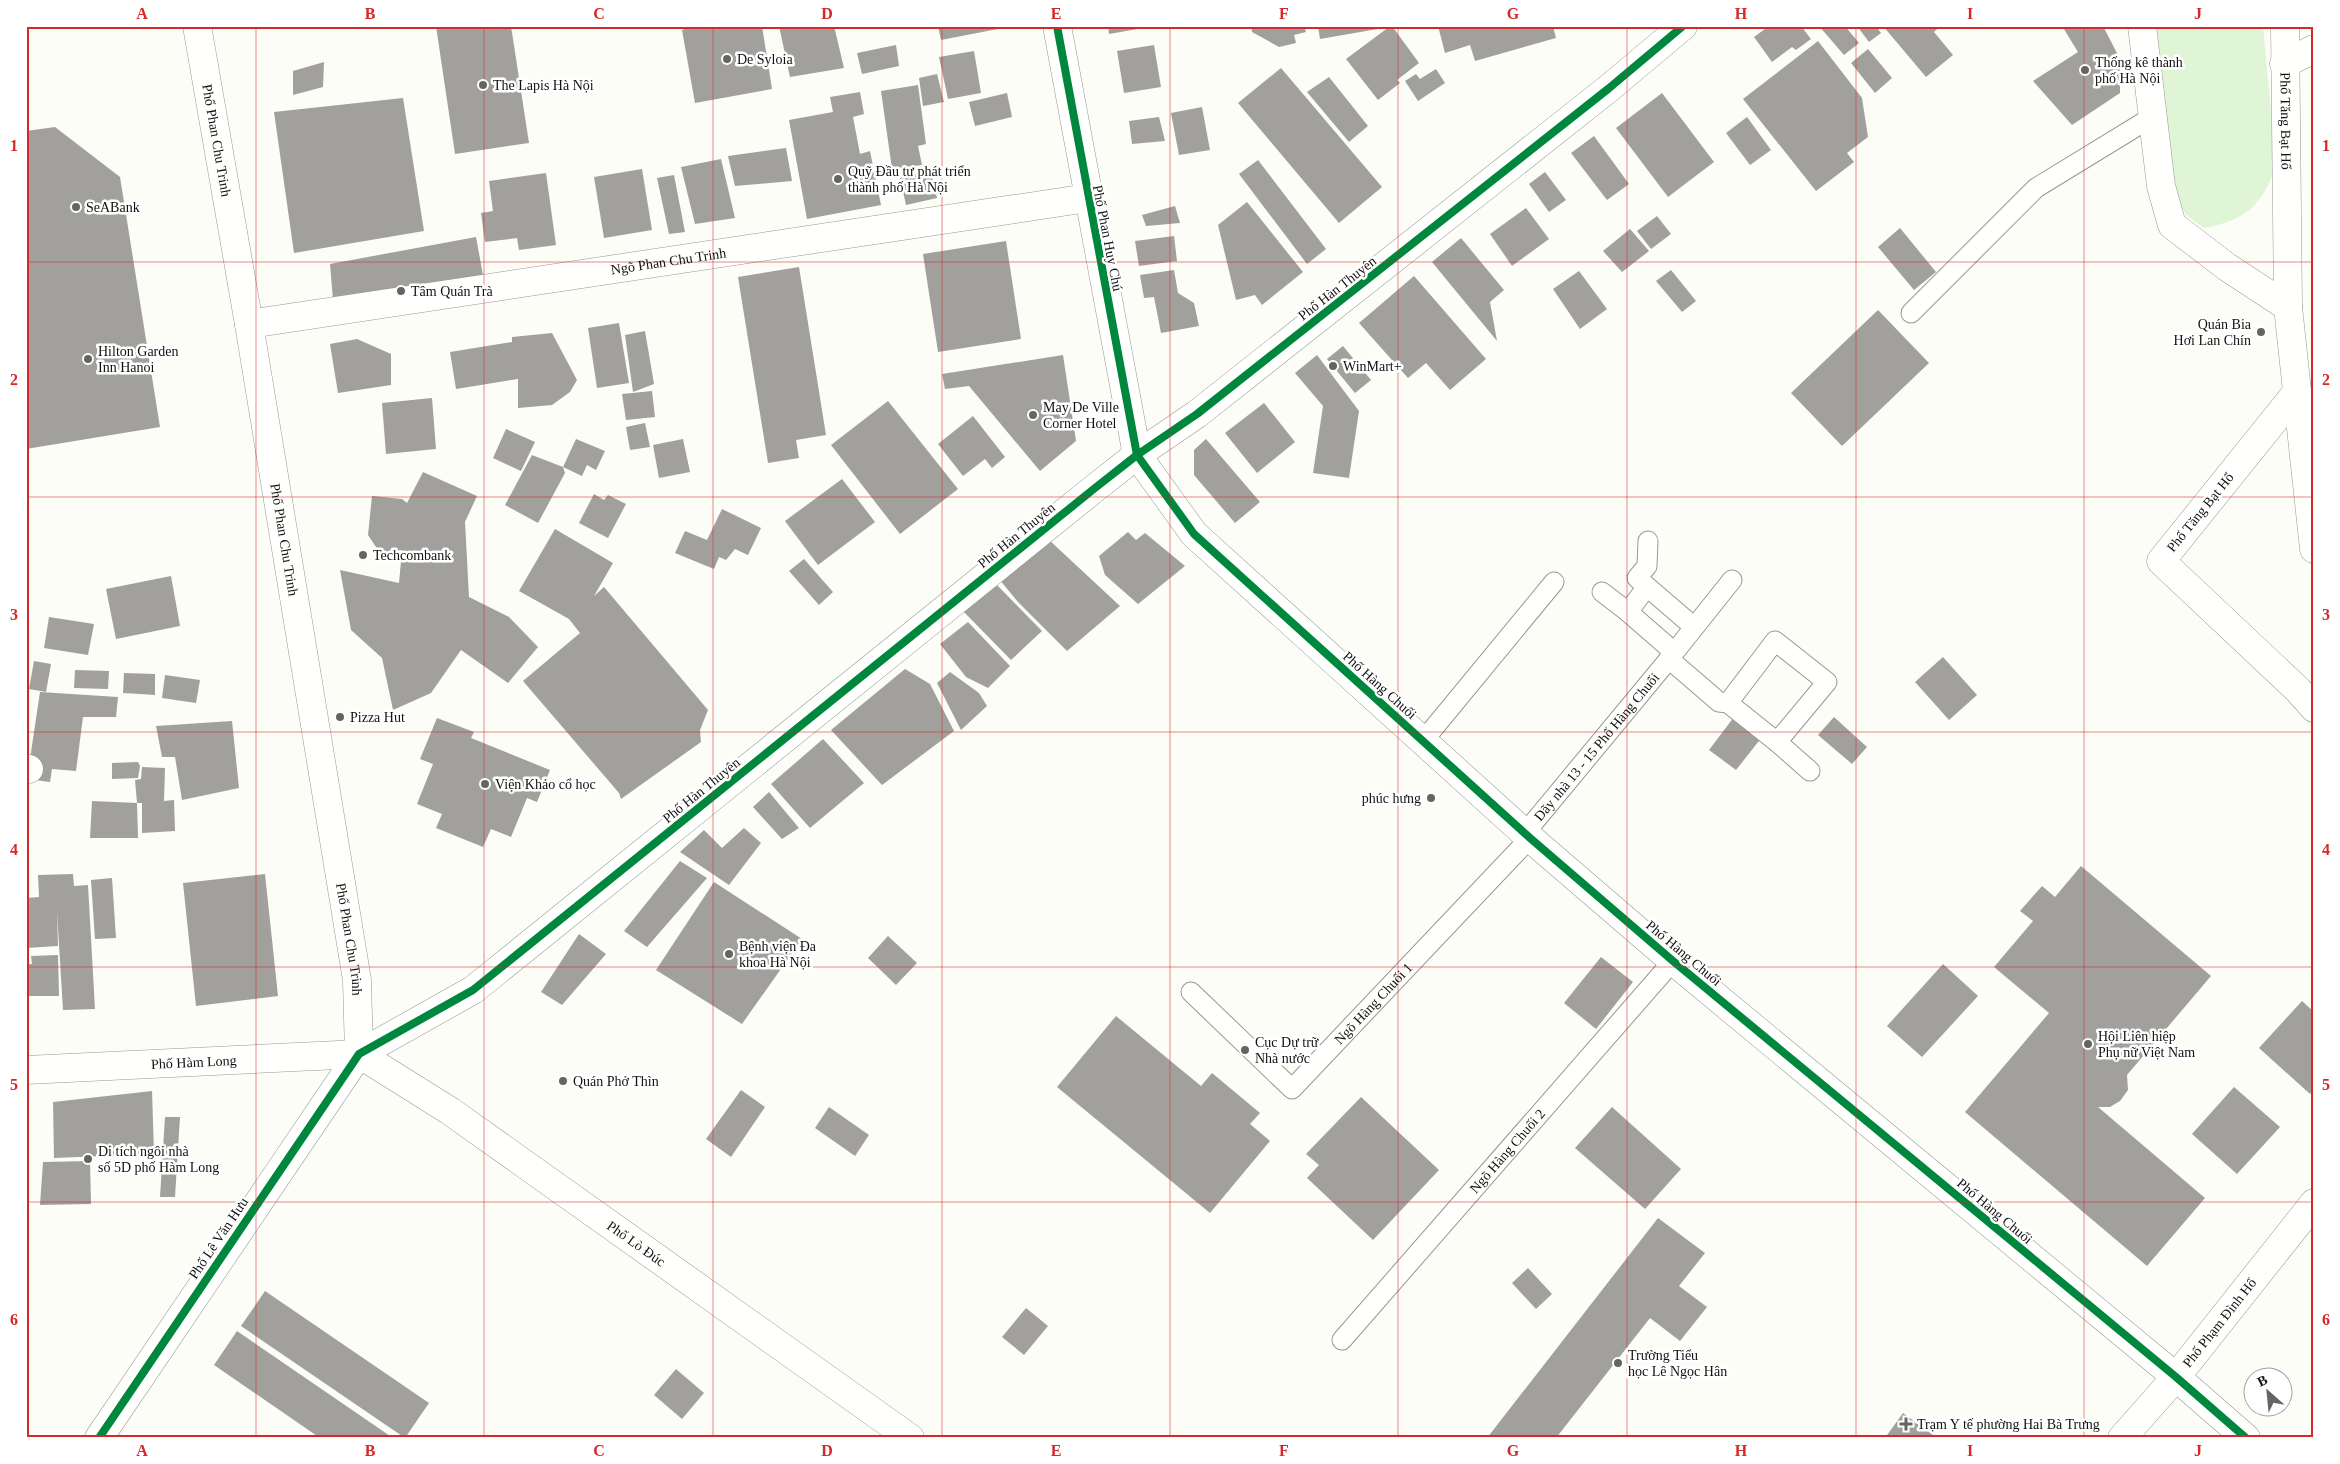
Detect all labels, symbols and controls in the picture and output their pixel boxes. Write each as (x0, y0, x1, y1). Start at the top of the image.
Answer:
text: A (136, 5, 148, 22)
text: B (365, 5, 376, 22)
text: C (593, 5, 605, 22)
text: D (821, 5, 833, 22)
text: E (1051, 5, 1061, 22)
text: F (1279, 5, 1289, 22)
text: G (1507, 5, 1520, 22)
text: H (1735, 5, 1748, 22)
text: I (1967, 5, 1973, 22)
text: J (2194, 5, 2202, 22)
place label: De Syloia (737, 52, 793, 67)
marker: De Syloia (721, 53, 733, 65)
place label: Thống kê thành phố Hà Nội (2095, 55, 2183, 86)
marker: Thống kê thành phố Hà Nội (2079, 64, 2091, 76)
street label: Phố Tăng Bạt Hổ (2277, 72, 2294, 170)
place label: The Lapis Hà Nội (493, 78, 594, 93)
marker: The Lapis Hà Nội (477, 79, 489, 91)
street label: Phố Phan Chu Trinh (199, 83, 234, 198)
text: 1 (10, 137, 18, 154)
text: 1 (2322, 137, 2330, 154)
place label: Quỹ Đầu tư phát triển thành phố Hà Nội (848, 164, 971, 195)
marker: Quỹ Đầu tư phát triển thành phố Hà Nội (832, 173, 844, 185)
street label: Phố Phan Huy Chú (1090, 184, 1125, 292)
place label: SeABank (86, 200, 140, 215)
marker: SeABank (70, 201, 82, 213)
street label: Ngõ Phan Chu Trinh (610, 245, 727, 278)
street label: Phố Hàn Thuyên (1295, 253, 1379, 323)
place label: Tâm Quán Trà (411, 284, 493, 299)
marker: Tâm Quán Trà (395, 285, 407, 297)
place label: Quán Bia Hơi Lan Chín (2174, 317, 2252, 348)
marker: Quán Bia Hơi Lan Chín (2255, 326, 2267, 338)
place label: Hilton Garden Inn Hanoi (98, 344, 178, 375)
marker: Hilton Garden Inn Hanoi (82, 353, 94, 365)
place label: WinMart+ (1343, 359, 1402, 374)
marker: WinMart+ (1327, 360, 1339, 372)
text: 2 (10, 371, 18, 388)
text: 2 (2322, 371, 2330, 388)
place label: May De Ville Corner Hotel (1043, 400, 1119, 431)
marker: May De Ville Corner Hotel (1027, 409, 1039, 421)
street label: Phố Tăng Bạt Hổ (2164, 470, 2237, 555)
street label: Phố Phan Chu Trinh (267, 482, 301, 597)
street label: Phố Hàn Thuyên (975, 500, 1058, 571)
place label: Techcombank (373, 548, 451, 563)
marker: Techcombank (357, 549, 369, 561)
text: 3 (10, 606, 18, 623)
text: 3 (2322, 606, 2330, 623)
street label: Phố Hàng Chuối (1340, 649, 1419, 722)
street label: Dãy nhà 13 - 15 Phố Hàng Chuối (1531, 670, 1662, 824)
place label: Pizza Hut (350, 710, 405, 725)
marker: Pizza Hut (334, 711, 346, 723)
street label: Phố Hàn Thuyên (660, 755, 743, 826)
place label: Viện Khảo cổ học (495, 777, 596, 792)
marker: Viện Khảo cổ học (479, 778, 491, 790)
place label: phúc hưng (1362, 791, 1421, 806)
marker: phúc hưng (1425, 792, 1437, 804)
text: 4 (10, 841, 18, 858)
text: 4 (2322, 841, 2330, 858)
street label: Phố Phan Chu Trinh (333, 882, 364, 996)
street label: Phố Hàng Chuối (1643, 918, 1724, 989)
place label: Bệnh viện Đa khoa Hà Nội (739, 939, 817, 970)
marker: Bệnh viện Đa khoa Hà Nội (723, 948, 735, 960)
street label: Ngõ Hàng Chuối 1 (1332, 960, 1416, 1047)
place label: Hội Liên hiệp Phụ nữ Việt Nam (2098, 1029, 2195, 1060)
place label: Cục Dự trữ Nhà nước (1255, 1035, 1319, 1066)
marker: Hội Liên hiệp Phụ nữ Việt Nam (2082, 1038, 2094, 1050)
marker: Cục Dự trữ Nhà nước (1239, 1044, 1251, 1056)
street label: Phố Hàm Long (151, 1053, 237, 1072)
place label: Quán Phở Thìn (573, 1074, 659, 1089)
marker: Quán Phở Thìn (557, 1075, 569, 1087)
text: 5 (10, 1076, 18, 1093)
text: 5 (2322, 1076, 2330, 1093)
street label: Ngõ Hàng Chuối 2 (1467, 1106, 1548, 1196)
place label: Di tích ngôi nhà số 5D phố Hàm Long (98, 1144, 219, 1175)
marker: Di tích ngôi nhà số 5D phố Hàm Long (82, 1153, 94, 1165)
street label: Phố Hàng Chuối (1954, 1176, 2035, 1247)
street label: Phố Lê Văn Hưu (186, 1195, 251, 1282)
street label: Phố Lò Đúc (604, 1218, 668, 1270)
street label: Phố Phạm Đình Hổ (2180, 1275, 2259, 1370)
text: 6 (10, 1311, 18, 1328)
text: 6 (2322, 1311, 2330, 1328)
place label: Trường Tiểu học Lê Ngọc Hân (1628, 1348, 1727, 1379)
marker: Trường Tiểu học Lê Ngọc Hân (1612, 1357, 1624, 1369)
north arrow (2242, 1366, 2292, 1416)
text: B (2255, 1372, 2270, 1390)
marker: Trạm Y tế phường Hai Bà Trưng (1899, 1417, 1913, 1431)
place label: Trạm Y tế phường Hai Bà Trưng (1917, 1417, 2100, 1432)
text: A (136, 1442, 148, 1459)
text: B (365, 1442, 376, 1459)
text: C (593, 1442, 605, 1459)
text: D (821, 1442, 833, 1459)
text: E (1051, 1442, 1061, 1459)
text: F (1279, 1442, 1289, 1459)
text: G (1507, 1442, 1520, 1459)
text: H (1735, 1442, 1748, 1459)
text: I (1967, 1442, 1973, 1459)
text: J (2194, 1442, 2202, 1459)

